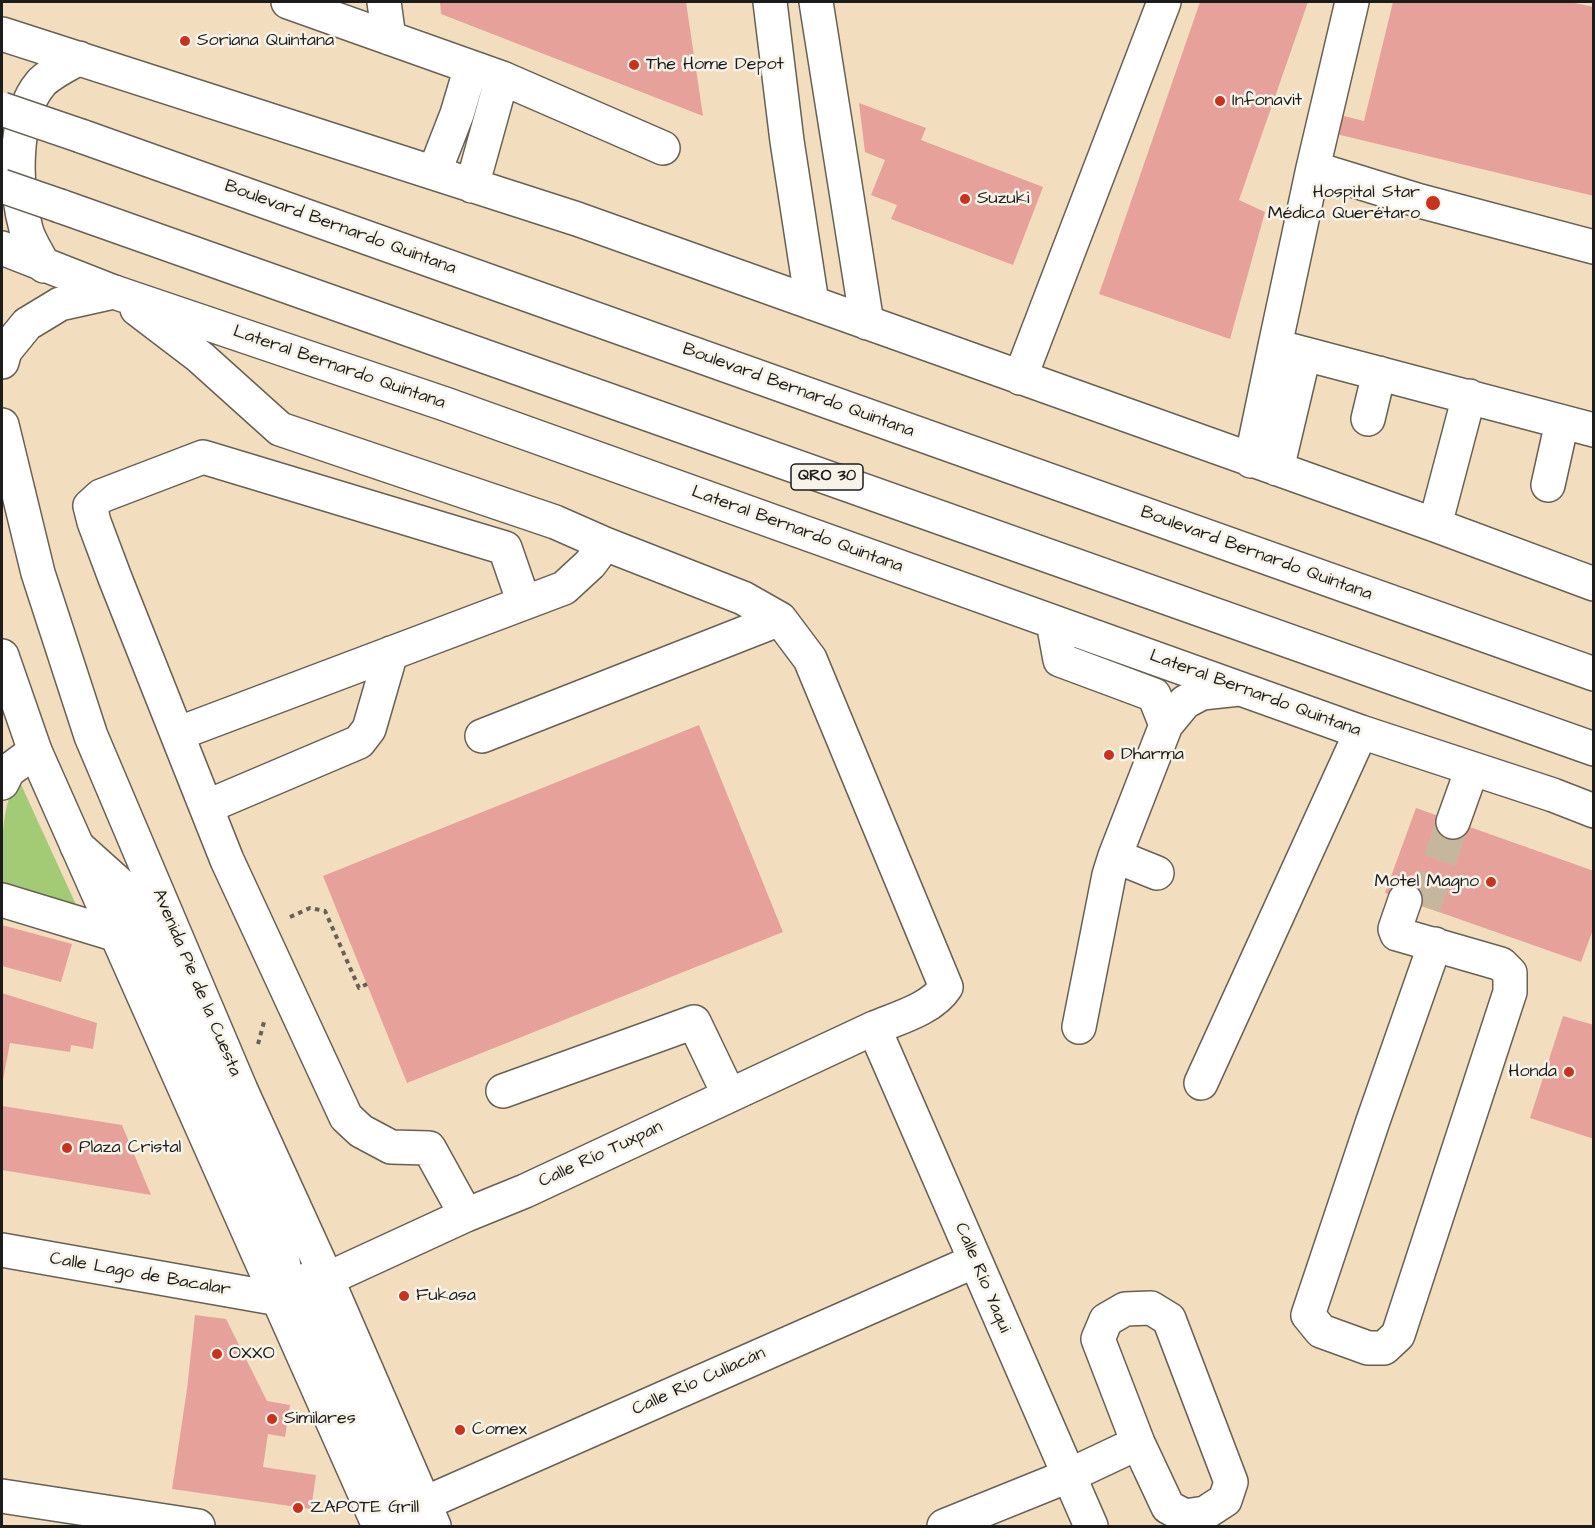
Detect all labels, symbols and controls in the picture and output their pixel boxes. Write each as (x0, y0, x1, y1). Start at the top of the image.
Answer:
place label: Soriana Quintana (197, 30, 334, 52)
marker: Soriana Quintana (178, 34, 192, 48)
place label: The Home Depot (646, 54, 784, 76)
marker: The Home Depot (627, 58, 641, 72)
place label: Infonavit (1232, 90, 1302, 112)
marker: Infonavit (1213, 94, 1227, 108)
street label: Boulevard Bernardo Quintana (221, 176, 459, 280)
place label: Hospital Star Médica Querétaro (1268, 182, 1420, 224)
place label: Suzuki (977, 188, 1030, 210)
marker: Suzuki (958, 192, 972, 206)
marker: Hospital Star Médica Querétaro (1424, 194, 1442, 212)
street label: Lateral Bernardo Quintana (230, 321, 448, 415)
street label: Boulevard Bernardo Quintana (679, 339, 917, 443)
road number: QRO 30 (791, 464, 863, 490)
street label: Lateral Bernardo Quintana (688, 482, 906, 578)
street label: Boulevard Bernardo Quintana (1137, 502, 1375, 606)
street label: Lateral Bernardo Quintana (1146, 646, 1364, 742)
place label: Dharma (1121, 744, 1184, 766)
marker: Dharma (1102, 748, 1116, 762)
place label: Motel Magno (1374, 871, 1479, 893)
marker: Motel Magno (1484, 875, 1498, 889)
street label: Avenida Pie de la Cuesta (147, 886, 245, 1080)
place label: Honda (1509, 1061, 1557, 1083)
marker: Honda (1562, 1065, 1576, 1079)
street label: Calle Río Tuxpan (536, 1117, 666, 1193)
place label: Plaza Cristal (79, 1137, 181, 1159)
marker: Plaza Cristal (60, 1141, 74, 1155)
street label: Calle Río Yaqui (949, 1220, 1015, 1336)
street label: Calle Lago de Bacalar (48, 1248, 232, 1302)
place label: Fukasa (416, 1285, 476, 1307)
marker: Fukasa (397, 1289, 411, 1303)
place label: OXXO (229, 1343, 275, 1365)
street label: Calle Río Culiacán (629, 1343, 769, 1421)
marker: OXXO (210, 1347, 224, 1361)
place label: Similares (284, 1408, 356, 1430)
marker: Similares (265, 1412, 279, 1426)
place label: Comex (472, 1419, 527, 1441)
marker: Comex (453, 1423, 467, 1437)
place label: ZAPOTE Grill (310, 1497, 419, 1519)
marker: ZAPOTE Grill (291, 1501, 305, 1515)

